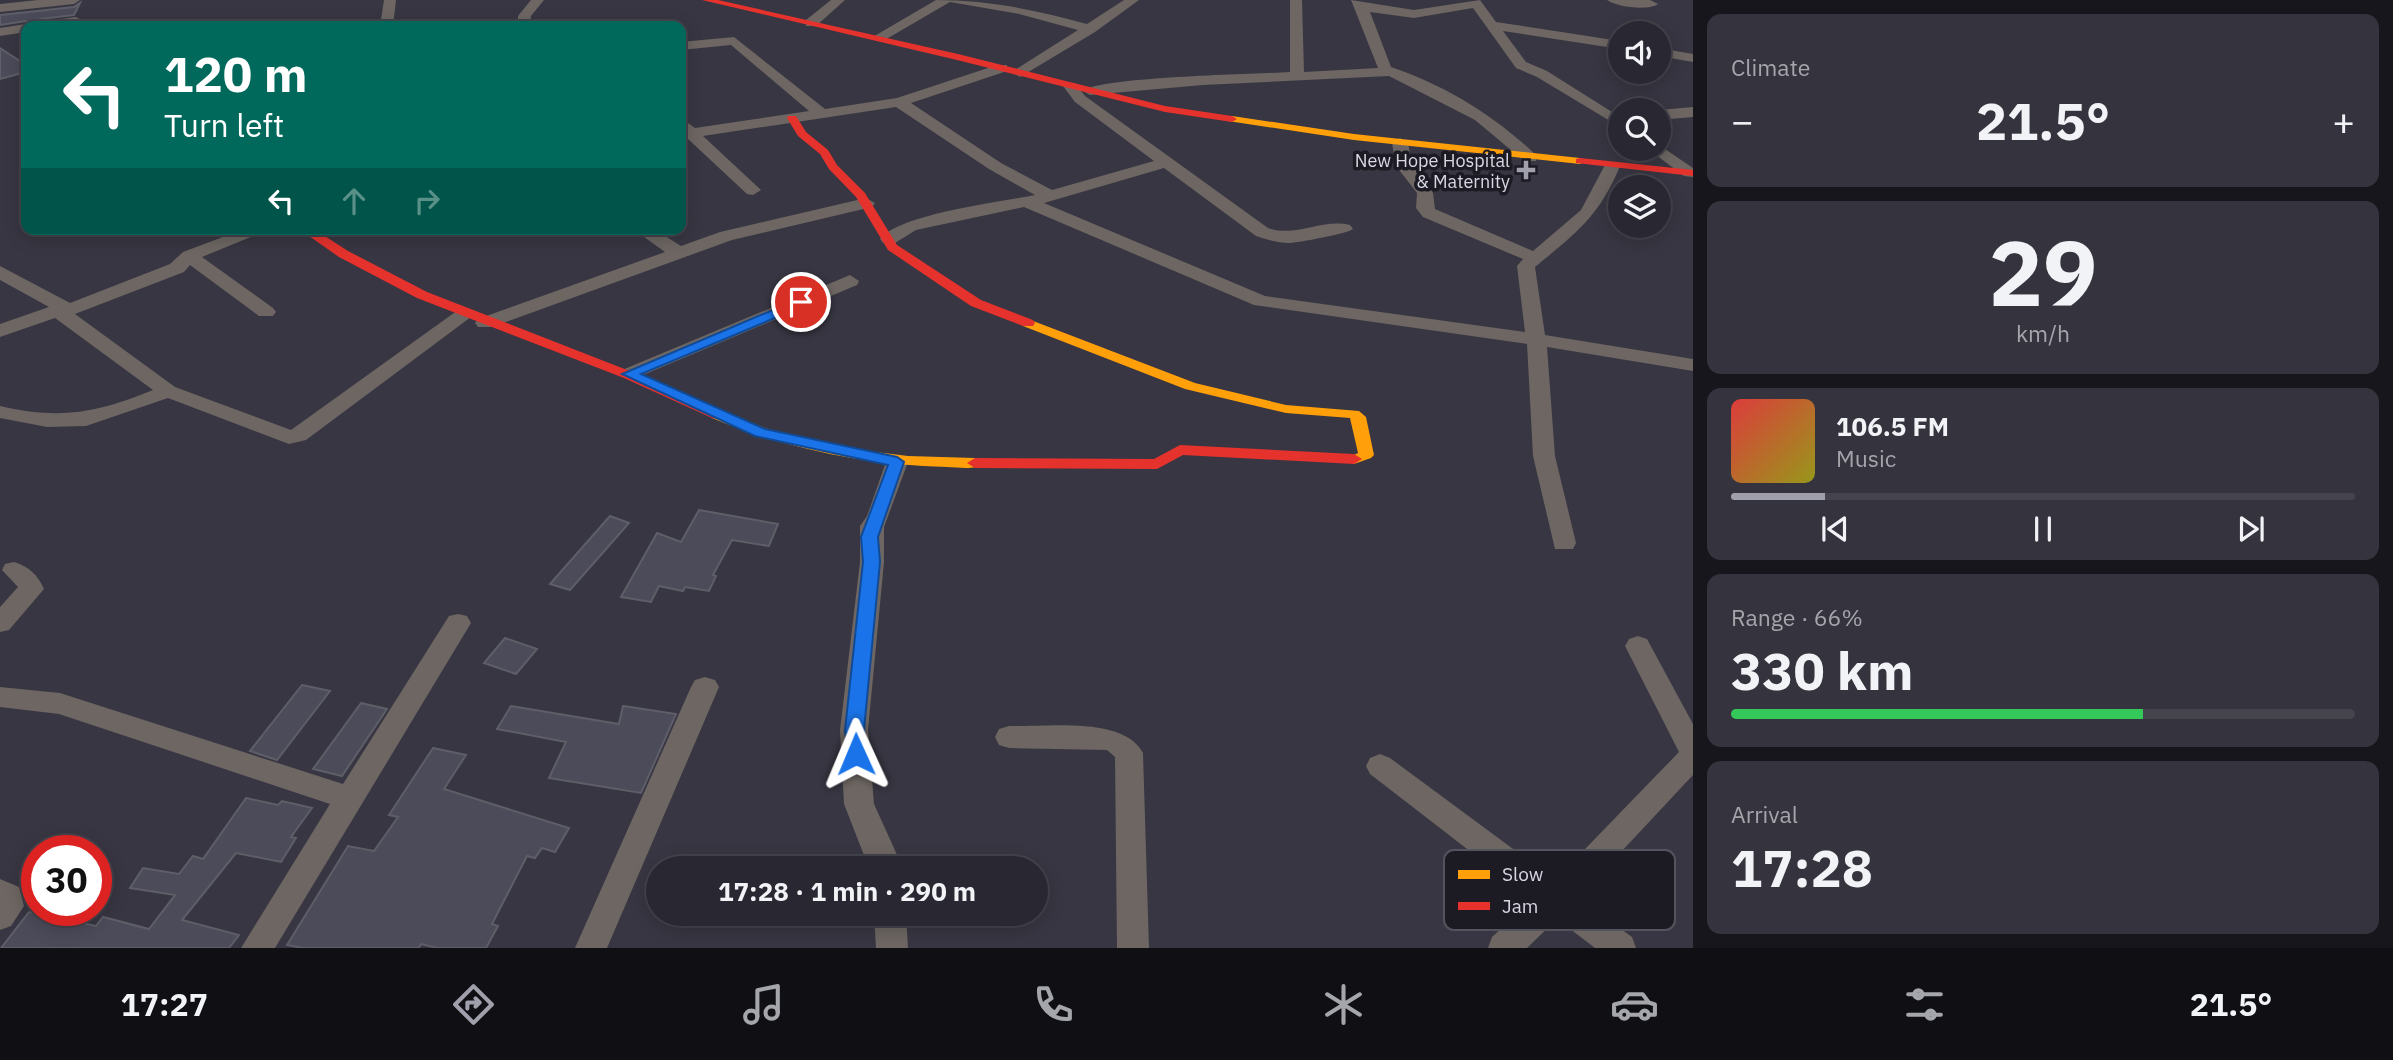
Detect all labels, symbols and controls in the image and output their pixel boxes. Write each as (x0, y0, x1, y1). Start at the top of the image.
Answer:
map controls (1608, 21, 1671, 238)
button: sound (1608, 21, 1671, 84)
text: 120 m (164, 42, 308, 105)
icon: left (49, 49, 140, 140)
text: Climate (1731, 52, 1810, 82)
text: 21.5° (1976, 87, 2110, 154)
text: − (1731, 96, 1754, 145)
text: + (2332, 96, 2355, 145)
button: search (1608, 98, 1671, 161)
text: Turn left (164, 104, 284, 146)
place label: New Hope Hospital & Maternity (1355, 149, 1510, 193)
marker: New Hope Hospital & Maternity (1516, 160, 1536, 180)
button: layers (1608, 175, 1671, 238)
icon: left (262, 182, 300, 220)
icon: ahead (335, 182, 373, 220)
icon: right (408, 182, 446, 220)
text: 29 (1988, 213, 2098, 331)
pin (771, 272, 831, 332)
icon: arrive (782, 283, 820, 321)
text: km/h (2016, 318, 2070, 348)
text: 106.5 FM (1836, 409, 1949, 443)
text: Music (1836, 443, 1896, 473)
icon: previous (1816, 510, 1854, 548)
icon: pause (2024, 510, 2062, 548)
icon: next (2232, 510, 2270, 548)
text: Range · 66% (1731, 602, 1863, 632)
text: 330 km (1731, 637, 1913, 704)
position arrow (819, 717, 893, 791)
text: Arrival (1731, 799, 1798, 829)
text: 17:28 (1731, 834, 1873, 901)
speed limit sign: 30 (21, 835, 112, 926)
legend (1444, 850, 1675, 930)
text: Slow (1502, 862, 1543, 886)
text: 17:28 · 1 min · 290 m (718, 874, 976, 908)
text: Jam (1502, 894, 1538, 918)
icon: directions (449, 980, 498, 1029)
icon: music (739, 980, 788, 1029)
icon: phone (1029, 980, 1078, 1029)
icon: climate (1319, 980, 1368, 1029)
icon: car (1610, 980, 1659, 1029)
icon: filters (1900, 980, 1949, 1029)
text: 17:27 (121, 983, 208, 1025)
text: 21.5° (2190, 983, 2272, 1025)

